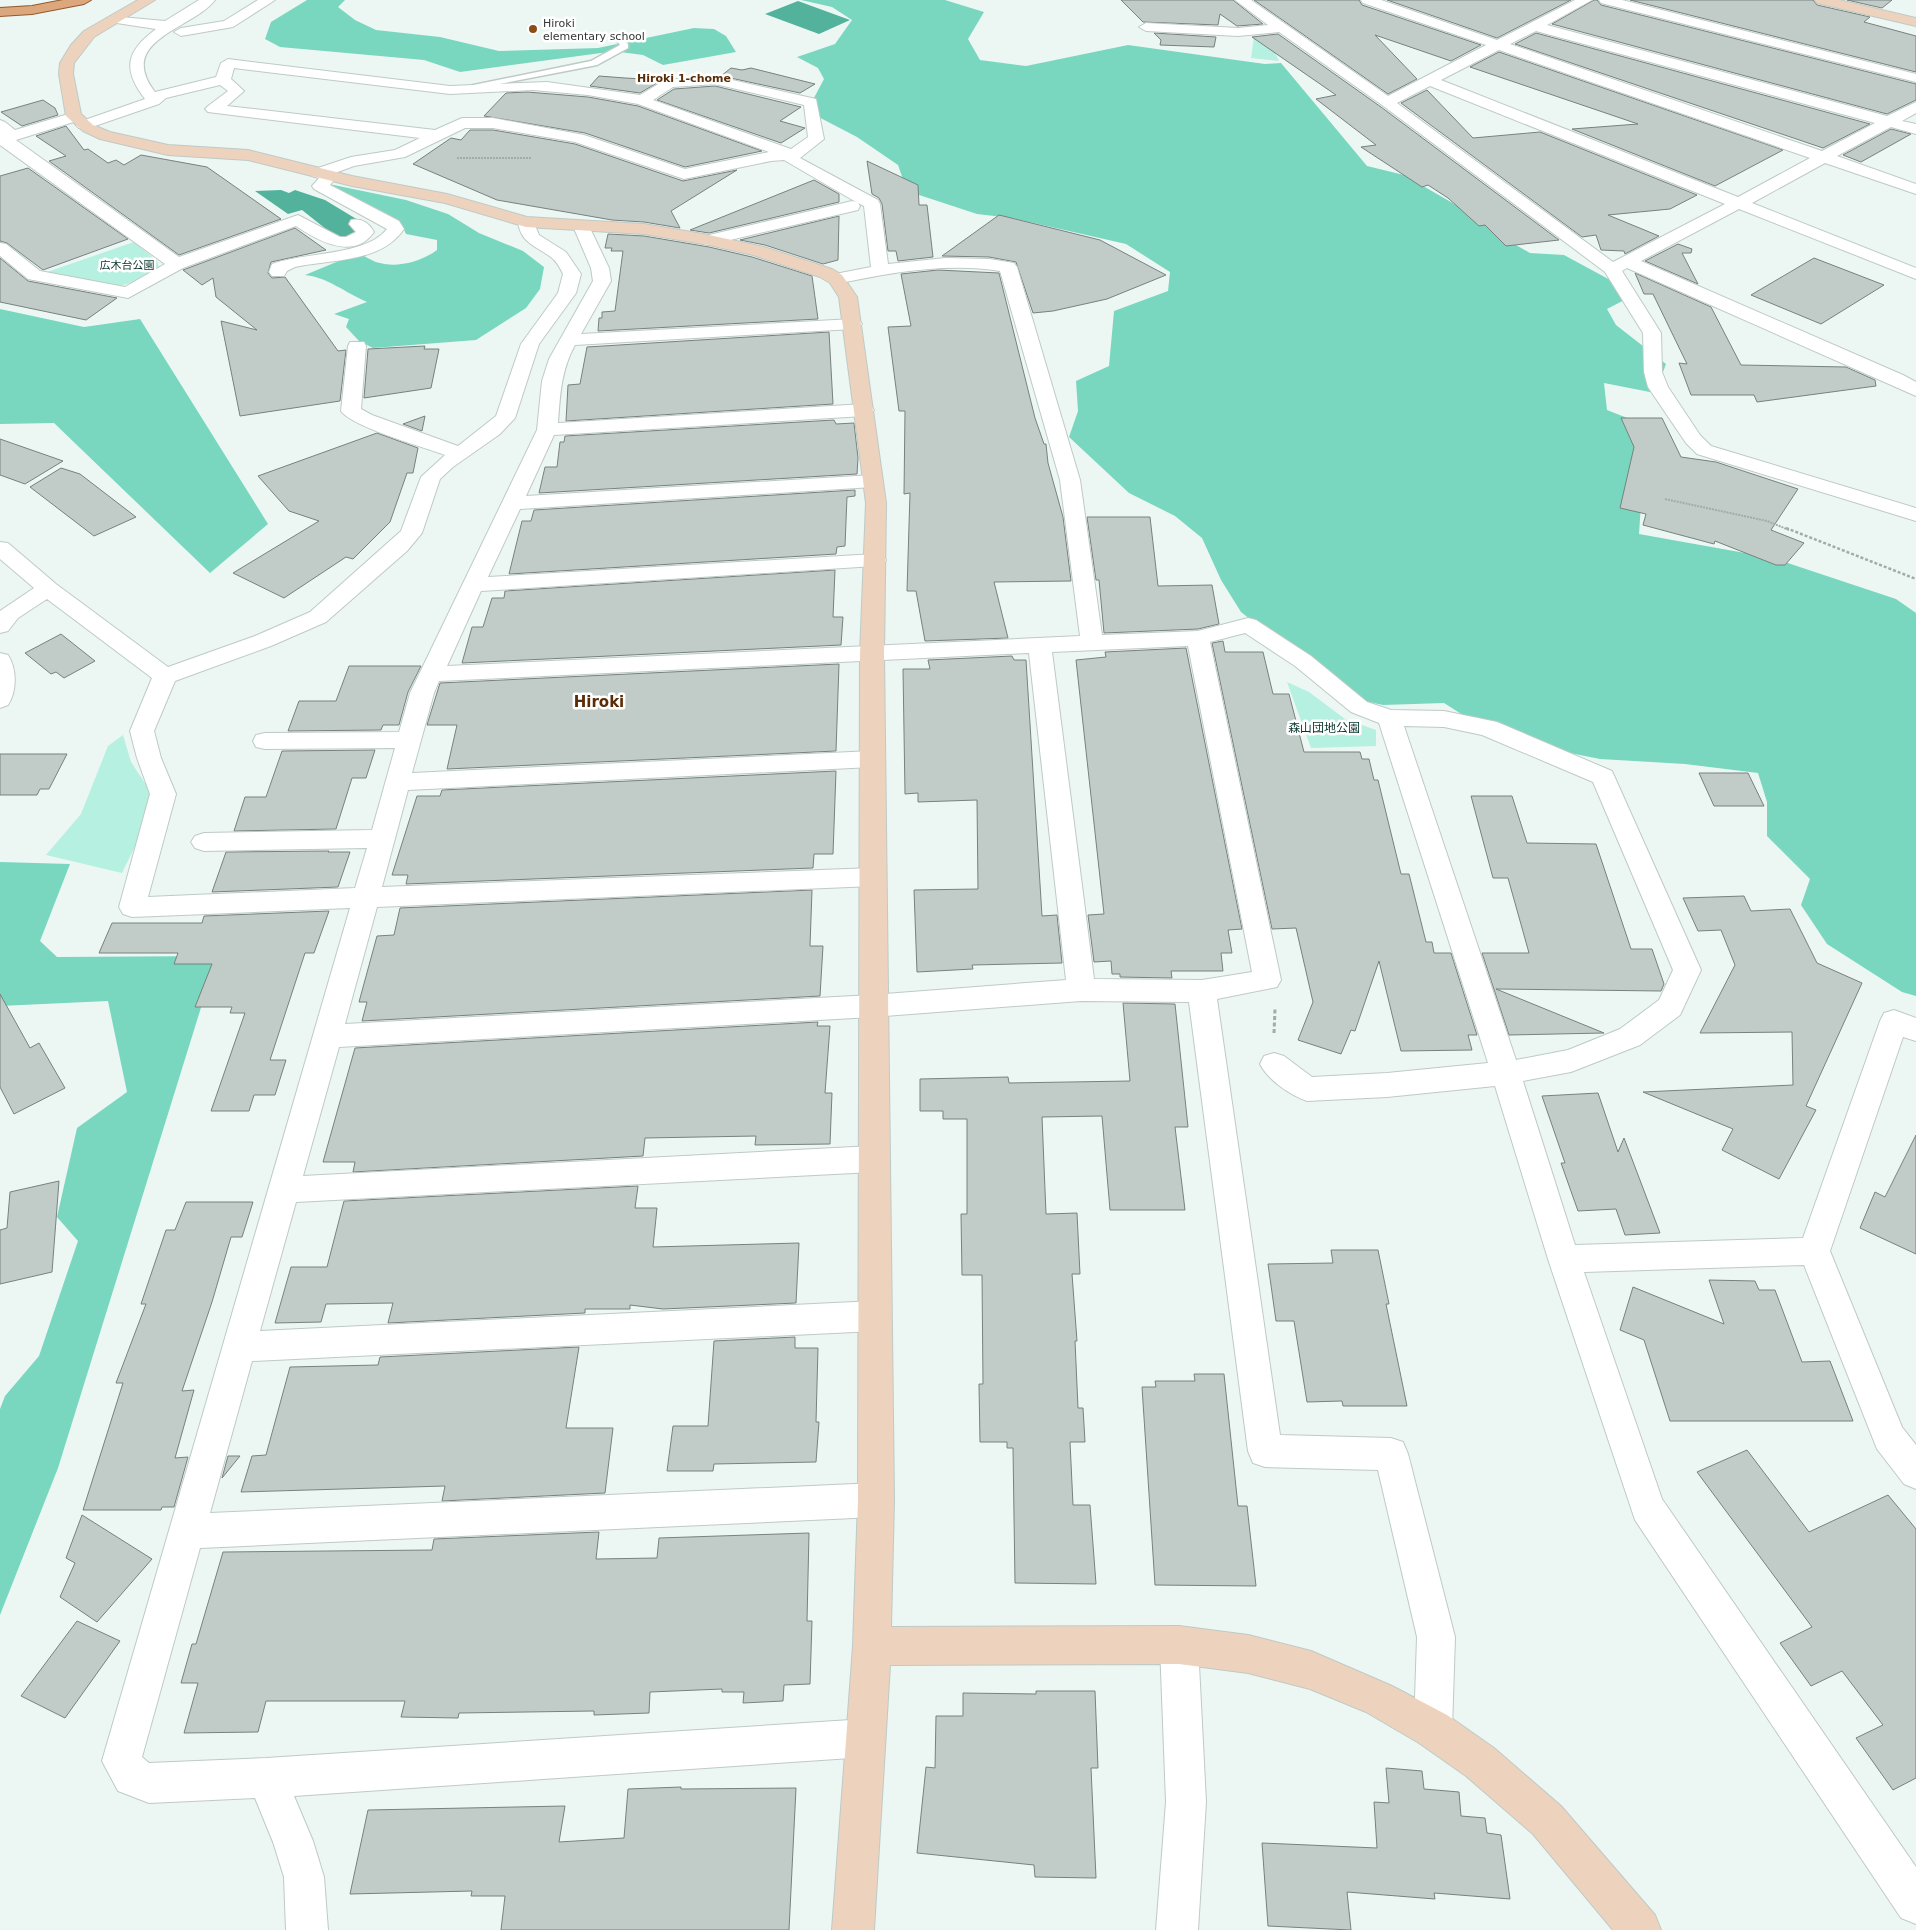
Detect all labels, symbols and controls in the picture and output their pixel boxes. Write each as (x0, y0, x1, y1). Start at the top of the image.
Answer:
place label: Hiroki elementary school (543, 17, 645, 43)
marker: Hiroki elementary school (527, 23, 539, 35)
district label: Hiroki 1-chome (637, 72, 731, 85)
park label: 広木台公園 (100, 259, 155, 272)
district label: Hiroki (574, 693, 624, 711)
park label: 森山団地公園 (1288, 721, 1360, 735)

